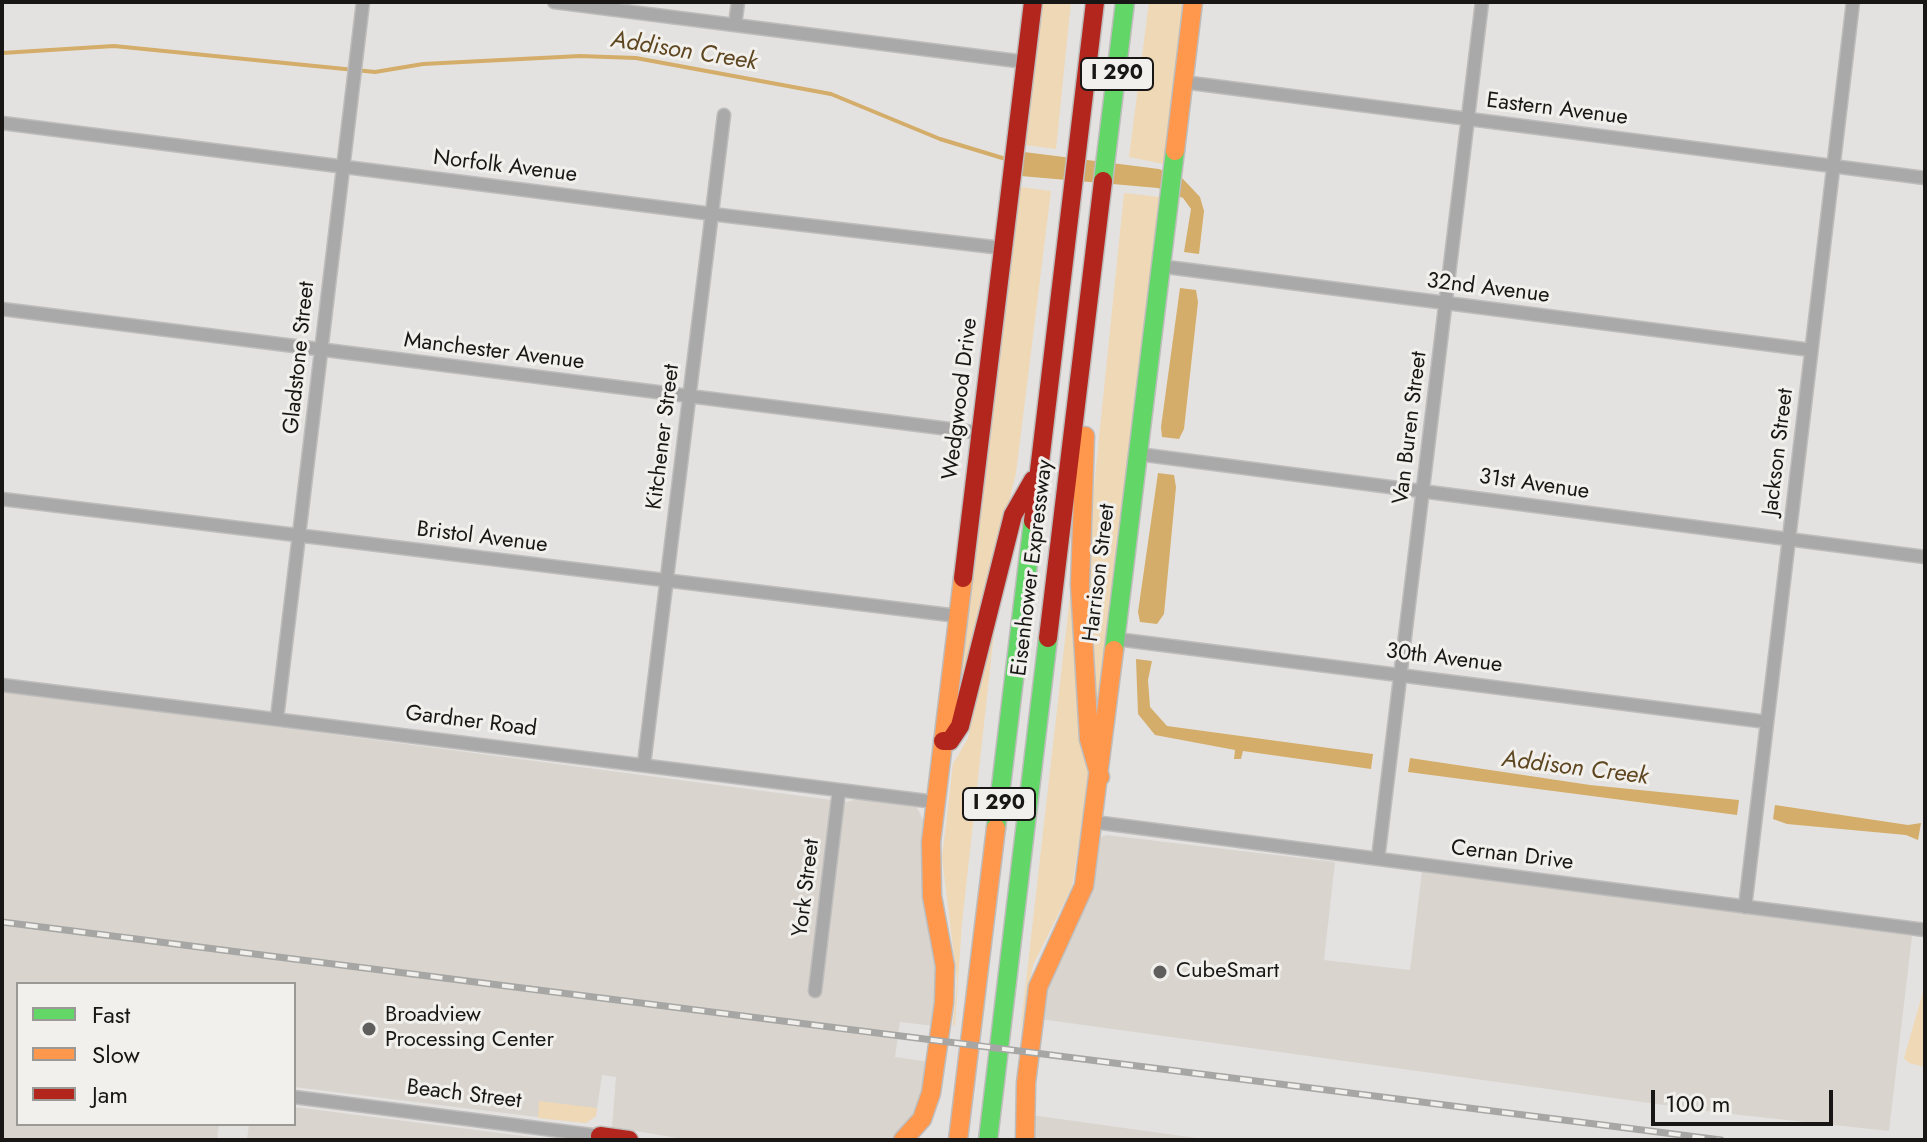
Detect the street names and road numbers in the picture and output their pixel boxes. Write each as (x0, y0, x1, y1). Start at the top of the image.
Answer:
road number: I 290 (1081, 58, 1153, 90)
street label: Eastern Avenue (1485, 88, 1629, 132)
street label: Norfolk Avenue (432, 145, 578, 189)
street label: 32nd Avenue (1425, 268, 1551, 310)
street label: Gladstone Street (279, 280, 321, 436)
street label: Wedgwood Drive (938, 316, 984, 482)
street label: Manchester Avenue (402, 328, 586, 376)
street label: Van Buren Street (1389, 350, 1433, 506)
street label: Kitchener Street (642, 363, 686, 511)
street label: Jackson Street (1758, 387, 1800, 517)
street label: Eisenhower Expressway (1007, 458, 1059, 678)
street label: 31st Avenue (1477, 464, 1591, 506)
street label: Harrison Street (1078, 503, 1122, 643)
street label: Bristol Avenue (415, 517, 549, 559)
street label: 30th Avenue (1384, 639, 1504, 679)
street label: Gardner Road (404, 701, 538, 743)
road number: I 290 (963, 788, 1035, 820)
street label: Cernan Drive (1449, 835, 1575, 877)
street label: York Street (788, 838, 826, 938)
street label: Beach Street (405, 1075, 523, 1115)

